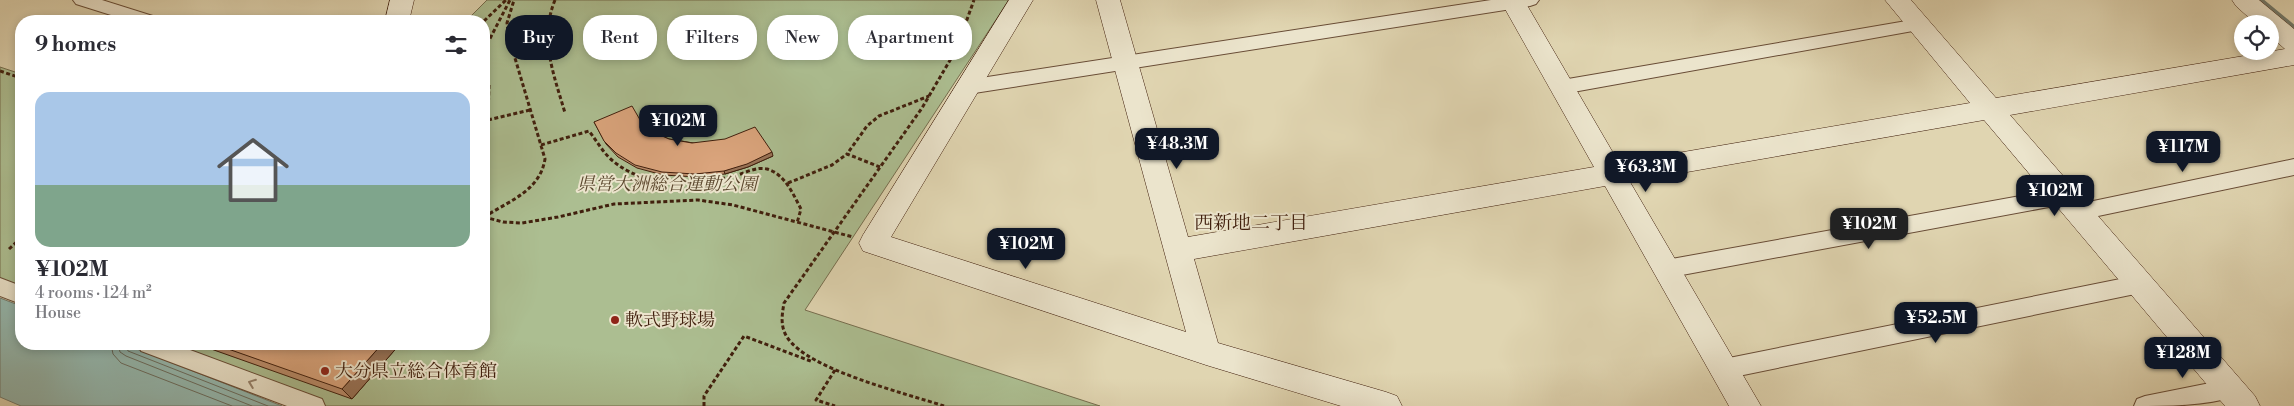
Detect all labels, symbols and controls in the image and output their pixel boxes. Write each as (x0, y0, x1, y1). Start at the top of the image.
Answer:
chip: Buy (505, 15, 573, 60)
chip: Rent (583, 15, 657, 60)
chip: Filters (667, 15, 757, 60)
chip: New (767, 15, 838, 60)
chip: Apartment (848, 15, 972, 60)
map controls (2234, 15, 2279, 60)
button: locate (2234, 15, 2279, 60)
icon: filters (442, 31, 470, 59)
text: 9 homes (35, 32, 116, 58)
pin: ¥102M (643, 104, 713, 147)
text: ¥102M (650, 111, 706, 131)
icon: home (208, 125, 298, 215)
pin: ¥48.3M (1136, 128, 1218, 170)
pin: ¥117M (2148, 130, 2218, 173)
text: ¥48.3M (1146, 134, 1208, 154)
text: ¥117M (2157, 137, 2209, 157)
pin: ¥63.3M (1605, 150, 1687, 193)
text: ¥63.3M (1616, 157, 1676, 177)
park label: 県営大洲総合運動公園 (577, 173, 760, 196)
pin: ¥102M (2020, 174, 2090, 217)
text: ¥102M (2027, 181, 2083, 201)
pin: ¥102M (1834, 208, 1904, 250)
district label: 西新地二丁目 (1194, 211, 1308, 235)
text: ¥102M (1841, 214, 1897, 234)
pin: ¥102M (991, 228, 1061, 270)
text: ¥102M (998, 234, 1054, 254)
text: ¥102M (35, 257, 108, 283)
text: 4 rooms · 124 m² (35, 283, 152, 303)
pin: ¥52.5M (1895, 302, 1977, 344)
text: House (35, 303, 81, 323)
text: ¥52.5M (1905, 308, 1967, 328)
place label: 軟式野球場 (625, 309, 715, 332)
marker: 軟式野球場 (609, 314, 621, 326)
pin: ¥128M (2148, 336, 2218, 379)
text: ¥128M (2155, 343, 2211, 363)
place label: 大分県立総合体育館 (335, 360, 497, 383)
marker: 大分県立総合体育館 (319, 365, 331, 377)
one-way arrow (248, 378, 256, 388)

